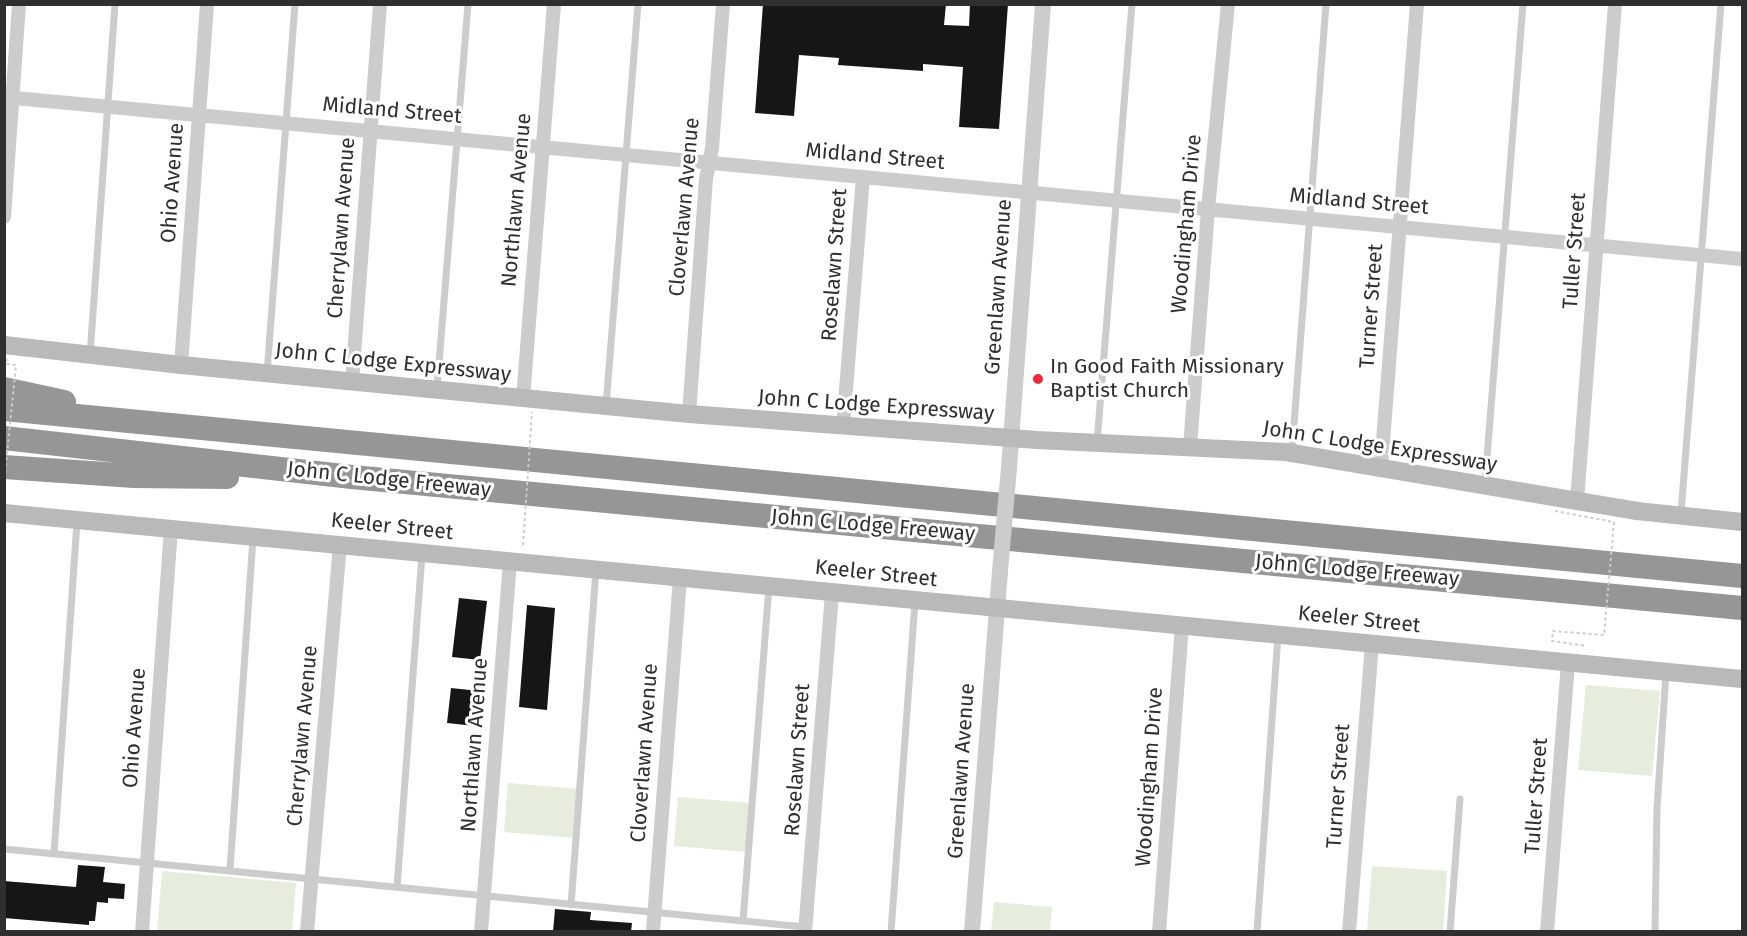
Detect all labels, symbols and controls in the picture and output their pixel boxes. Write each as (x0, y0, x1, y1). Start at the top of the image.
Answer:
street label: Midland Street (321, 92, 463, 130)
street label: Northlawn Avenue (497, 112, 537, 288)
street label: Cloverlawn Avenue (665, 116, 705, 298)
street label: Ohio Avenue (156, 122, 190, 244)
street label: Woodingham Drive (1167, 133, 1207, 315)
street label: Cherrylawn Avenue (323, 136, 361, 320)
street label: Midland Street (804, 138, 946, 176)
street label: Midland Street (1288, 183, 1430, 221)
street label: Roselawn Street (817, 188, 853, 342)
street label: Tuller Street (1558, 192, 1592, 310)
street label: Greenlawn Avenue (980, 198, 1018, 376)
street label: Turner Street (1355, 243, 1389, 369)
street label: John C Lodge Expressway (274, 338, 512, 388)
place label: In Good Faith Missionary Baptist Church (1050, 354, 1284, 404)
marker: In Good Faith Missionary Baptist Church (1031, 372, 1045, 386)
street label: John C Lodge Expressway (757, 385, 995, 427)
street label: John C Lodge Expressway (1261, 416, 1499, 478)
street label: John C Lodge Freeway (286, 457, 492, 503)
street label: John C Lodge Freeway (770, 505, 976, 547)
street label: Keeler Street (329, 508, 455, 546)
street label: John C Lodge Freeway (1254, 550, 1460, 592)
street label: Keeler Street (813, 555, 939, 593)
street label: Keeler Street (1296, 601, 1422, 639)
street label: Cherrylawn Avenue (283, 644, 323, 828)
street label: Northlawn Avenue (456, 657, 494, 833)
street label: Cloverlawn Avenue (626, 663, 664, 843)
street label: Ohio Avenue (118, 667, 152, 789)
street label: Greenlawn Avenue (943, 682, 981, 860)
street label: Roselawn Street (780, 683, 816, 837)
street label: Woodingham Drive (1131, 686, 1169, 868)
street label: Turner Street (1322, 723, 1356, 849)
street label: Tuller Street (1520, 737, 1554, 855)

